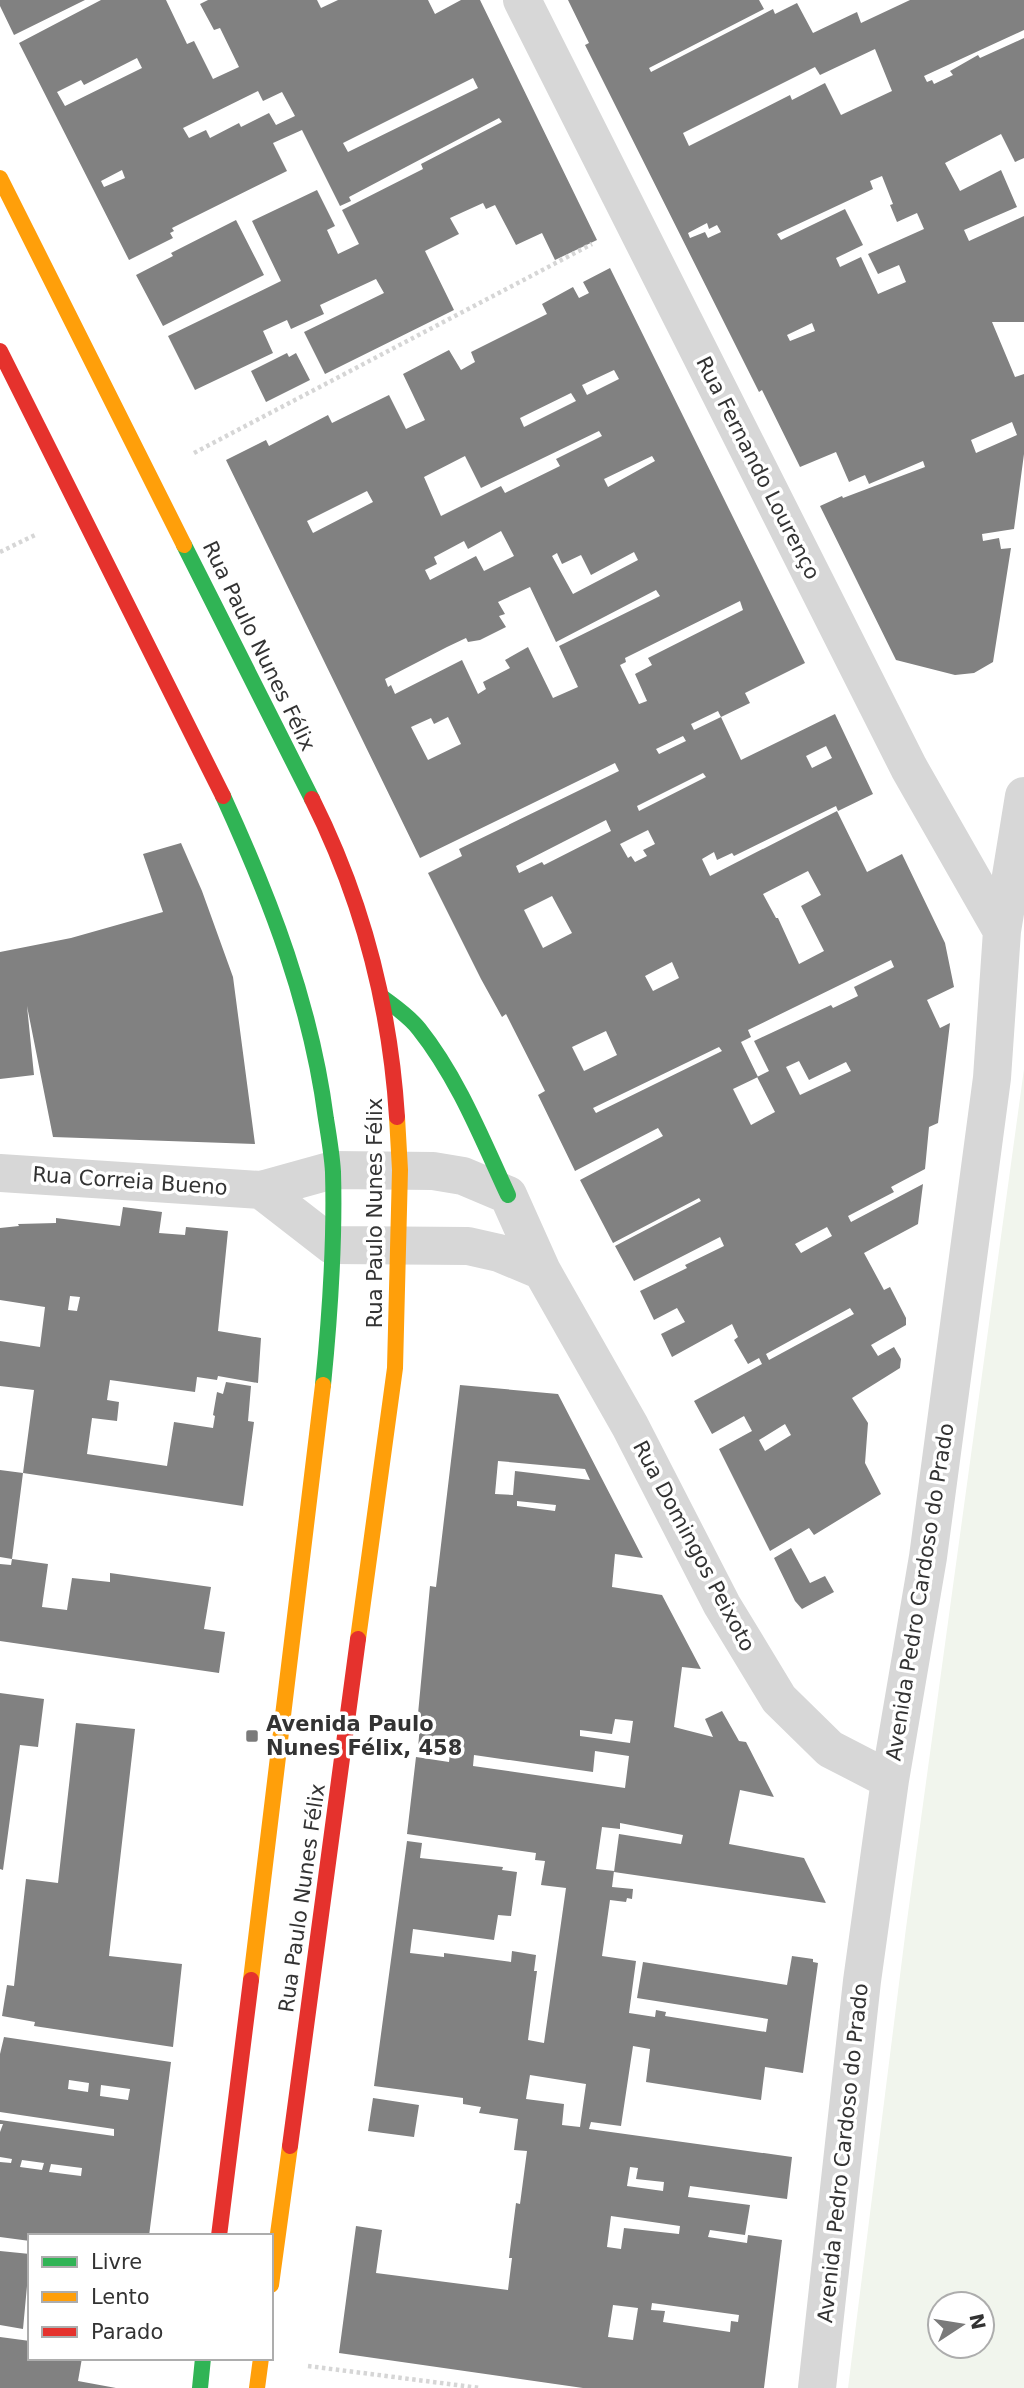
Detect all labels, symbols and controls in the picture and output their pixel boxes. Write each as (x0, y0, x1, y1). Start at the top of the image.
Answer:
street label: Rua Fernando Lourenço (691, 352, 825, 584)
street label: Rua Paulo Nunes Félix (198, 537, 320, 755)
street label: Rua Paulo Nunes Félix (363, 1098, 387, 1328)
street label: Rua Correia Bueno (32, 1162, 228, 1200)
street label: Avenida Pedro Cardoso do Prado (881, 1421, 959, 1763)
street label: Rua Domingos Peixoto (628, 1436, 760, 1656)
place label: Avenida Paulo Nunes Félix, 458 (266, 1712, 462, 1760)
marker: Avenida Paulo Nunes Félix, 458 (244, 1728, 260, 1744)
street label: Rua Paulo Nunes Félix (274, 1782, 330, 2014)
street label: Avenida Pedro Cardoso do Prado (813, 1982, 873, 2324)
legend (28, 2234, 273, 2360)
text: Livre (91, 2250, 142, 2274)
text: Lento (91, 2285, 150, 2309)
north arrow (926, 2290, 996, 2360)
text: N (965, 2311, 990, 2332)
text: Parado (91, 2320, 163, 2344)

